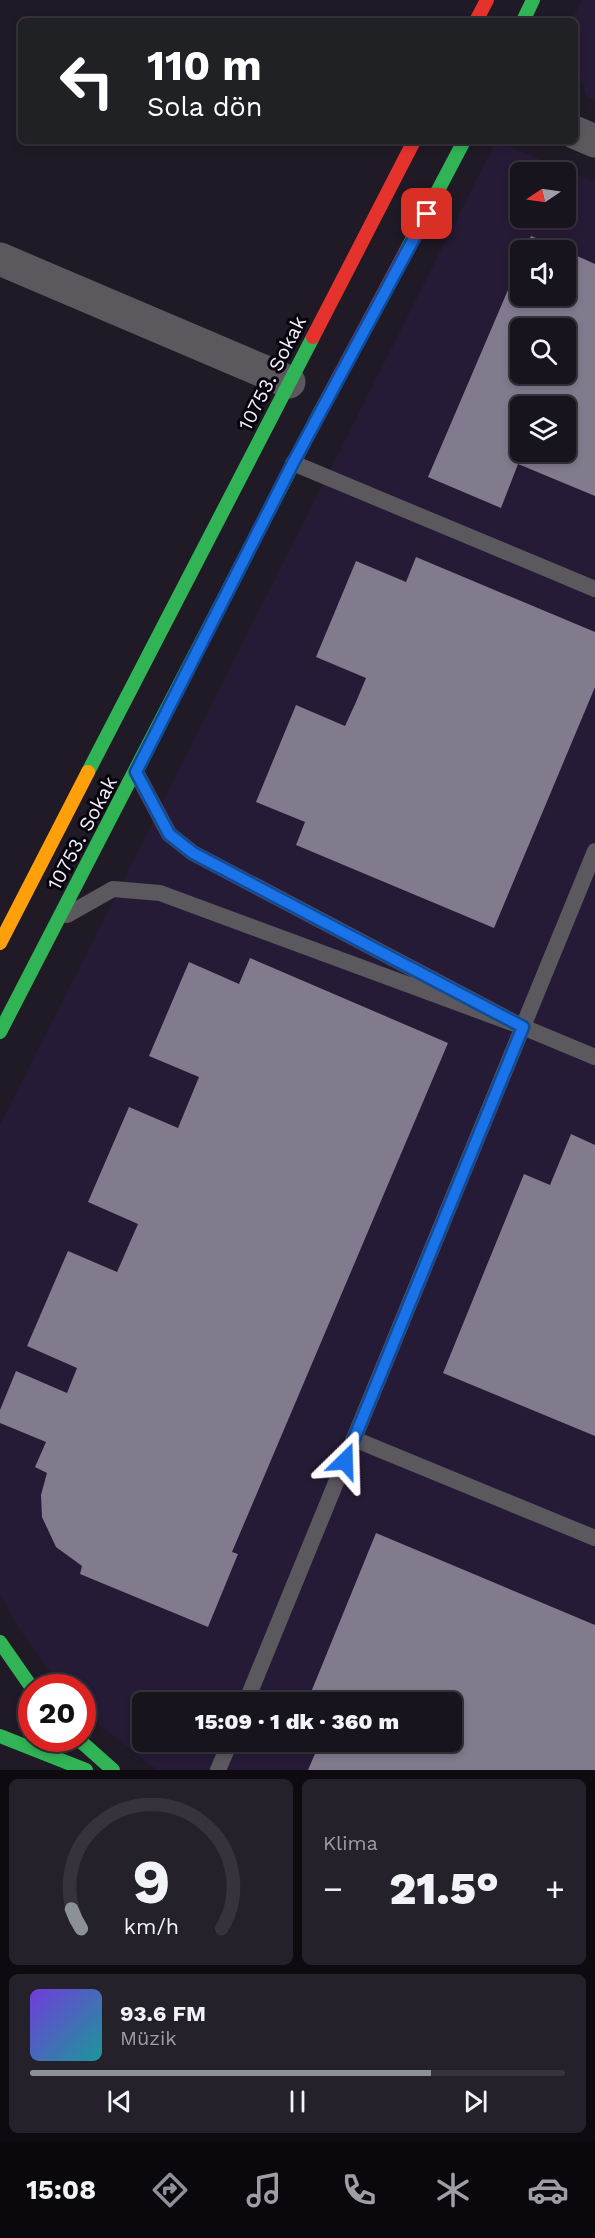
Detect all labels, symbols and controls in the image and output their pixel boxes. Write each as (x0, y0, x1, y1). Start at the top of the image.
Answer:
text: 110 m (147, 41, 262, 90)
icon: left (48, 42, 126, 120)
text: Sola dön (147, 91, 262, 123)
north arrow (510, 162, 576, 228)
map controls (510, 162, 576, 462)
pin (401, 188, 452, 239)
icon: arrive (410, 197, 443, 230)
button: sound (510, 240, 576, 306)
street label: 10753. Sokak (233, 312, 311, 434)
button: search (510, 318, 576, 384)
button: layers (510, 396, 576, 462)
street label: 10753. Sokak (42, 772, 122, 894)
position arrow (313, 1429, 377, 1493)
speed limit sign: 20 (18, 1674, 96, 1752)
text: 15:09 · 1 dk · 360 m (195, 1709, 399, 1734)
text: Klima (323, 1831, 378, 1855)
text: 9 (132, 1845, 170, 1918)
text: 21.5° (389, 1862, 499, 1915)
text: − (323, 1869, 343, 1908)
text: + (545, 1869, 565, 1908)
text: km/h (123, 1914, 179, 1939)
text: 93.6 FM (120, 2001, 206, 2026)
text: Müzik (120, 2026, 177, 2050)
icon: previous (103, 2085, 136, 2118)
icon: pause (281, 2085, 314, 2118)
icon: next (459, 2085, 492, 2118)
icon: directions (149, 2169, 191, 2211)
icon: music (243, 2169, 285, 2211)
icon: phone (338, 2169, 380, 2211)
icon: climate (432, 2169, 474, 2211)
icon: car (527, 2169, 569, 2211)
text: 15:08 (26, 2174, 96, 2206)

